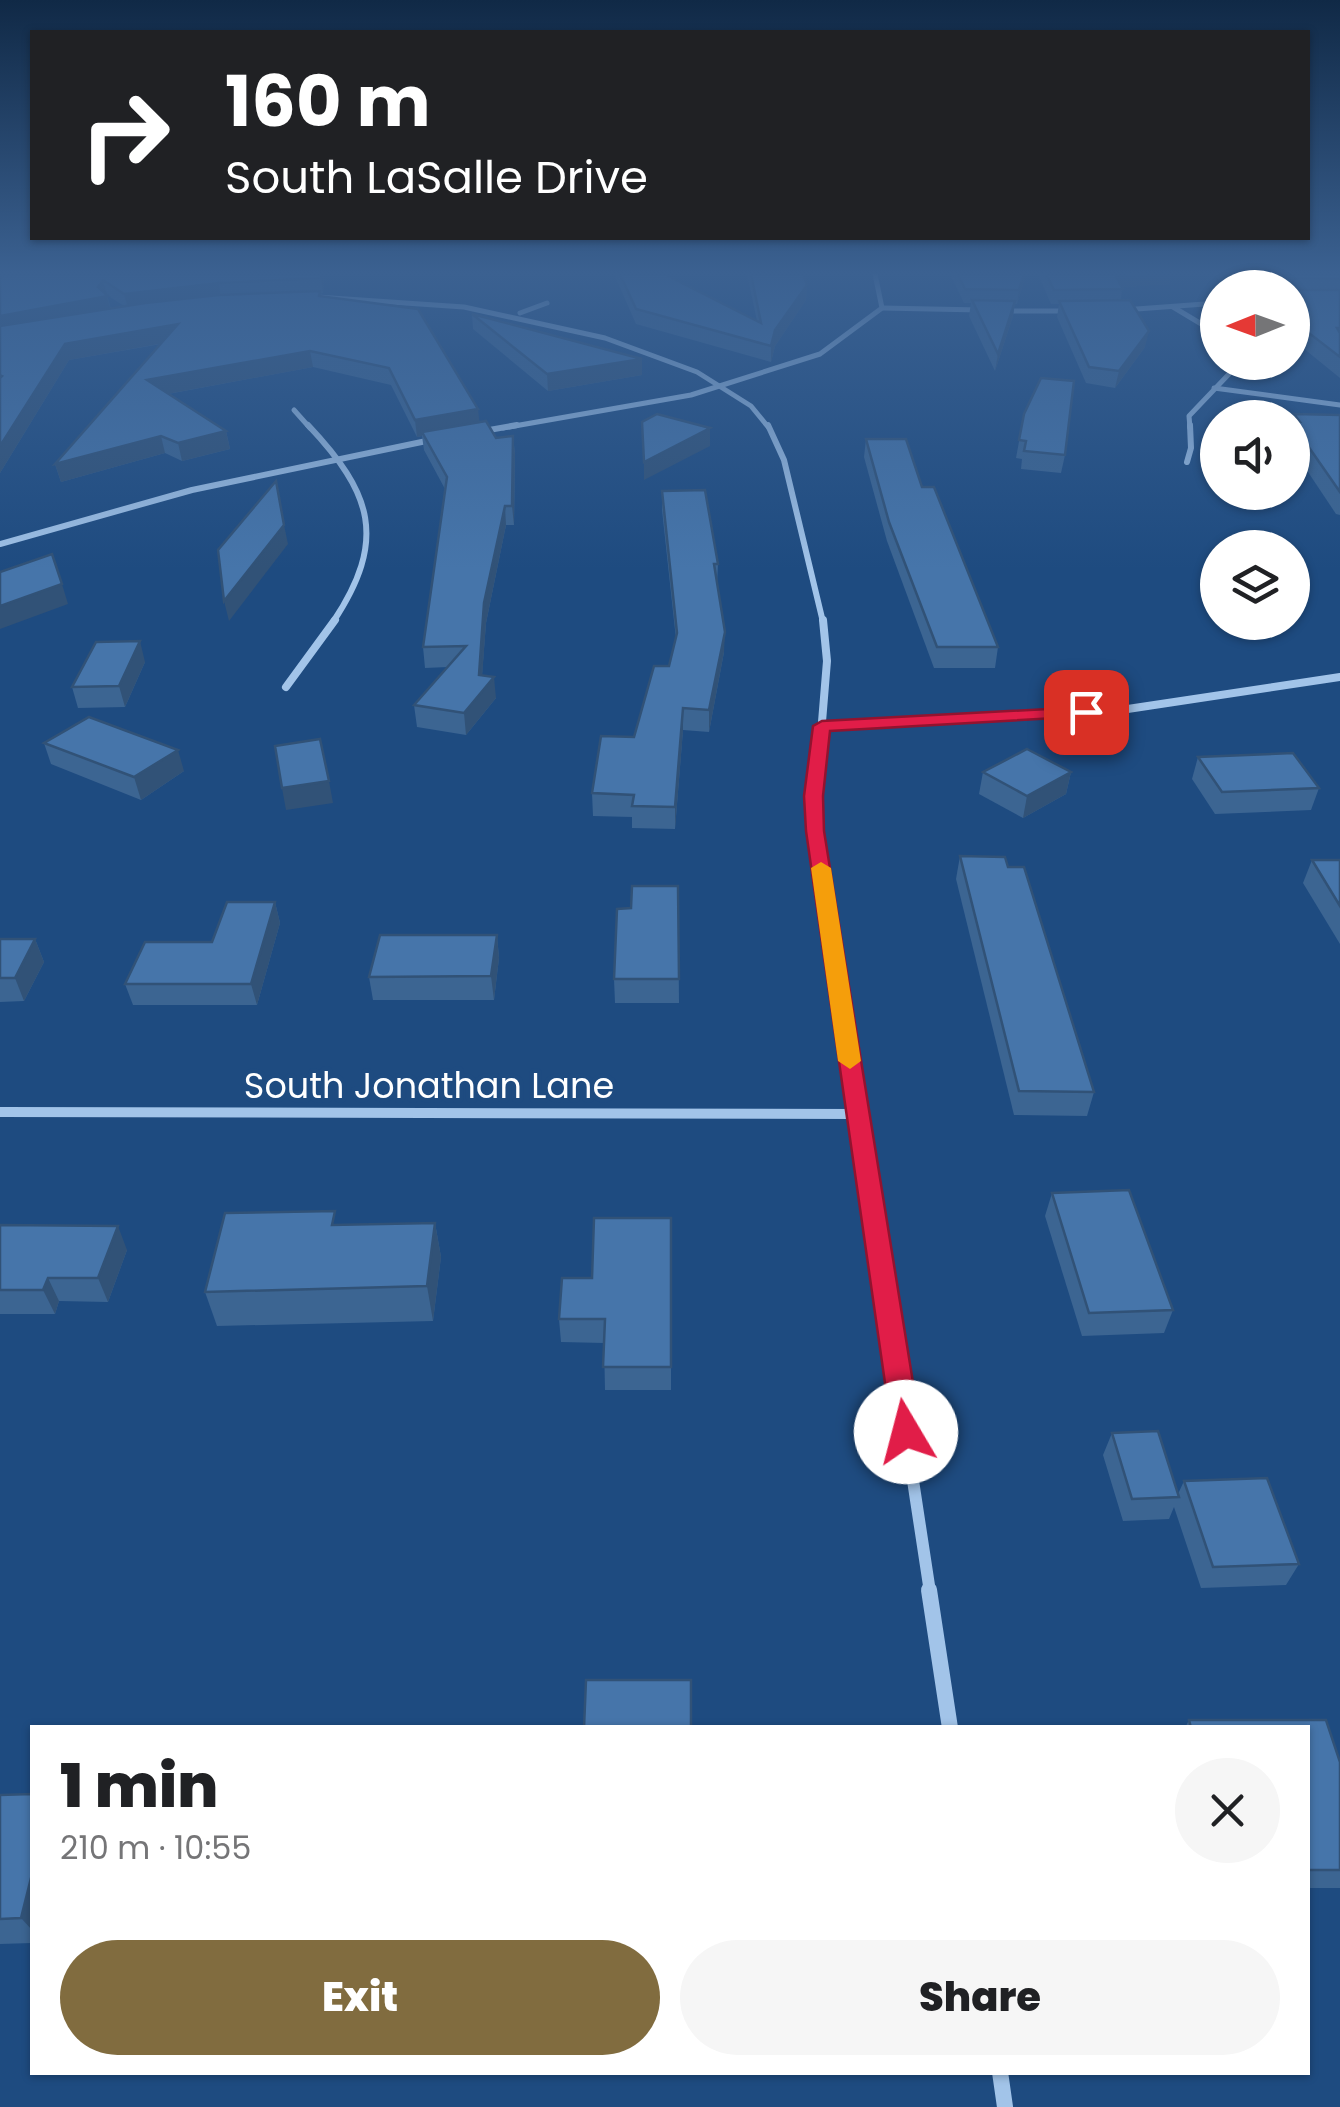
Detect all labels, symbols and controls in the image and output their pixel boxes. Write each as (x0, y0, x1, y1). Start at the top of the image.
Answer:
text: 160 m (225, 52, 431, 151)
icon: right (60, 70, 190, 200)
text: South LaSalle Drive (225, 146, 648, 209)
north arrow (1200, 270, 1310, 380)
map controls (1200, 270, 1310, 640)
button: sound (1200, 400, 1310, 510)
button: layers (1200, 530, 1310, 640)
pin (1044, 670, 1129, 755)
icon: arrive (1059, 685, 1114, 740)
street label: South Jonathan Lane (244, 1061, 614, 1110)
position arrow (854, 1380, 958, 1484)
text: 1 min (60, 1744, 218, 1828)
button: close (1175, 1758, 1280, 1863)
text: 210 m · 10:55 (60, 1825, 251, 1870)
button: Exit (60, 1940, 660, 2055)
button: Share (680, 1940, 1280, 2055)

